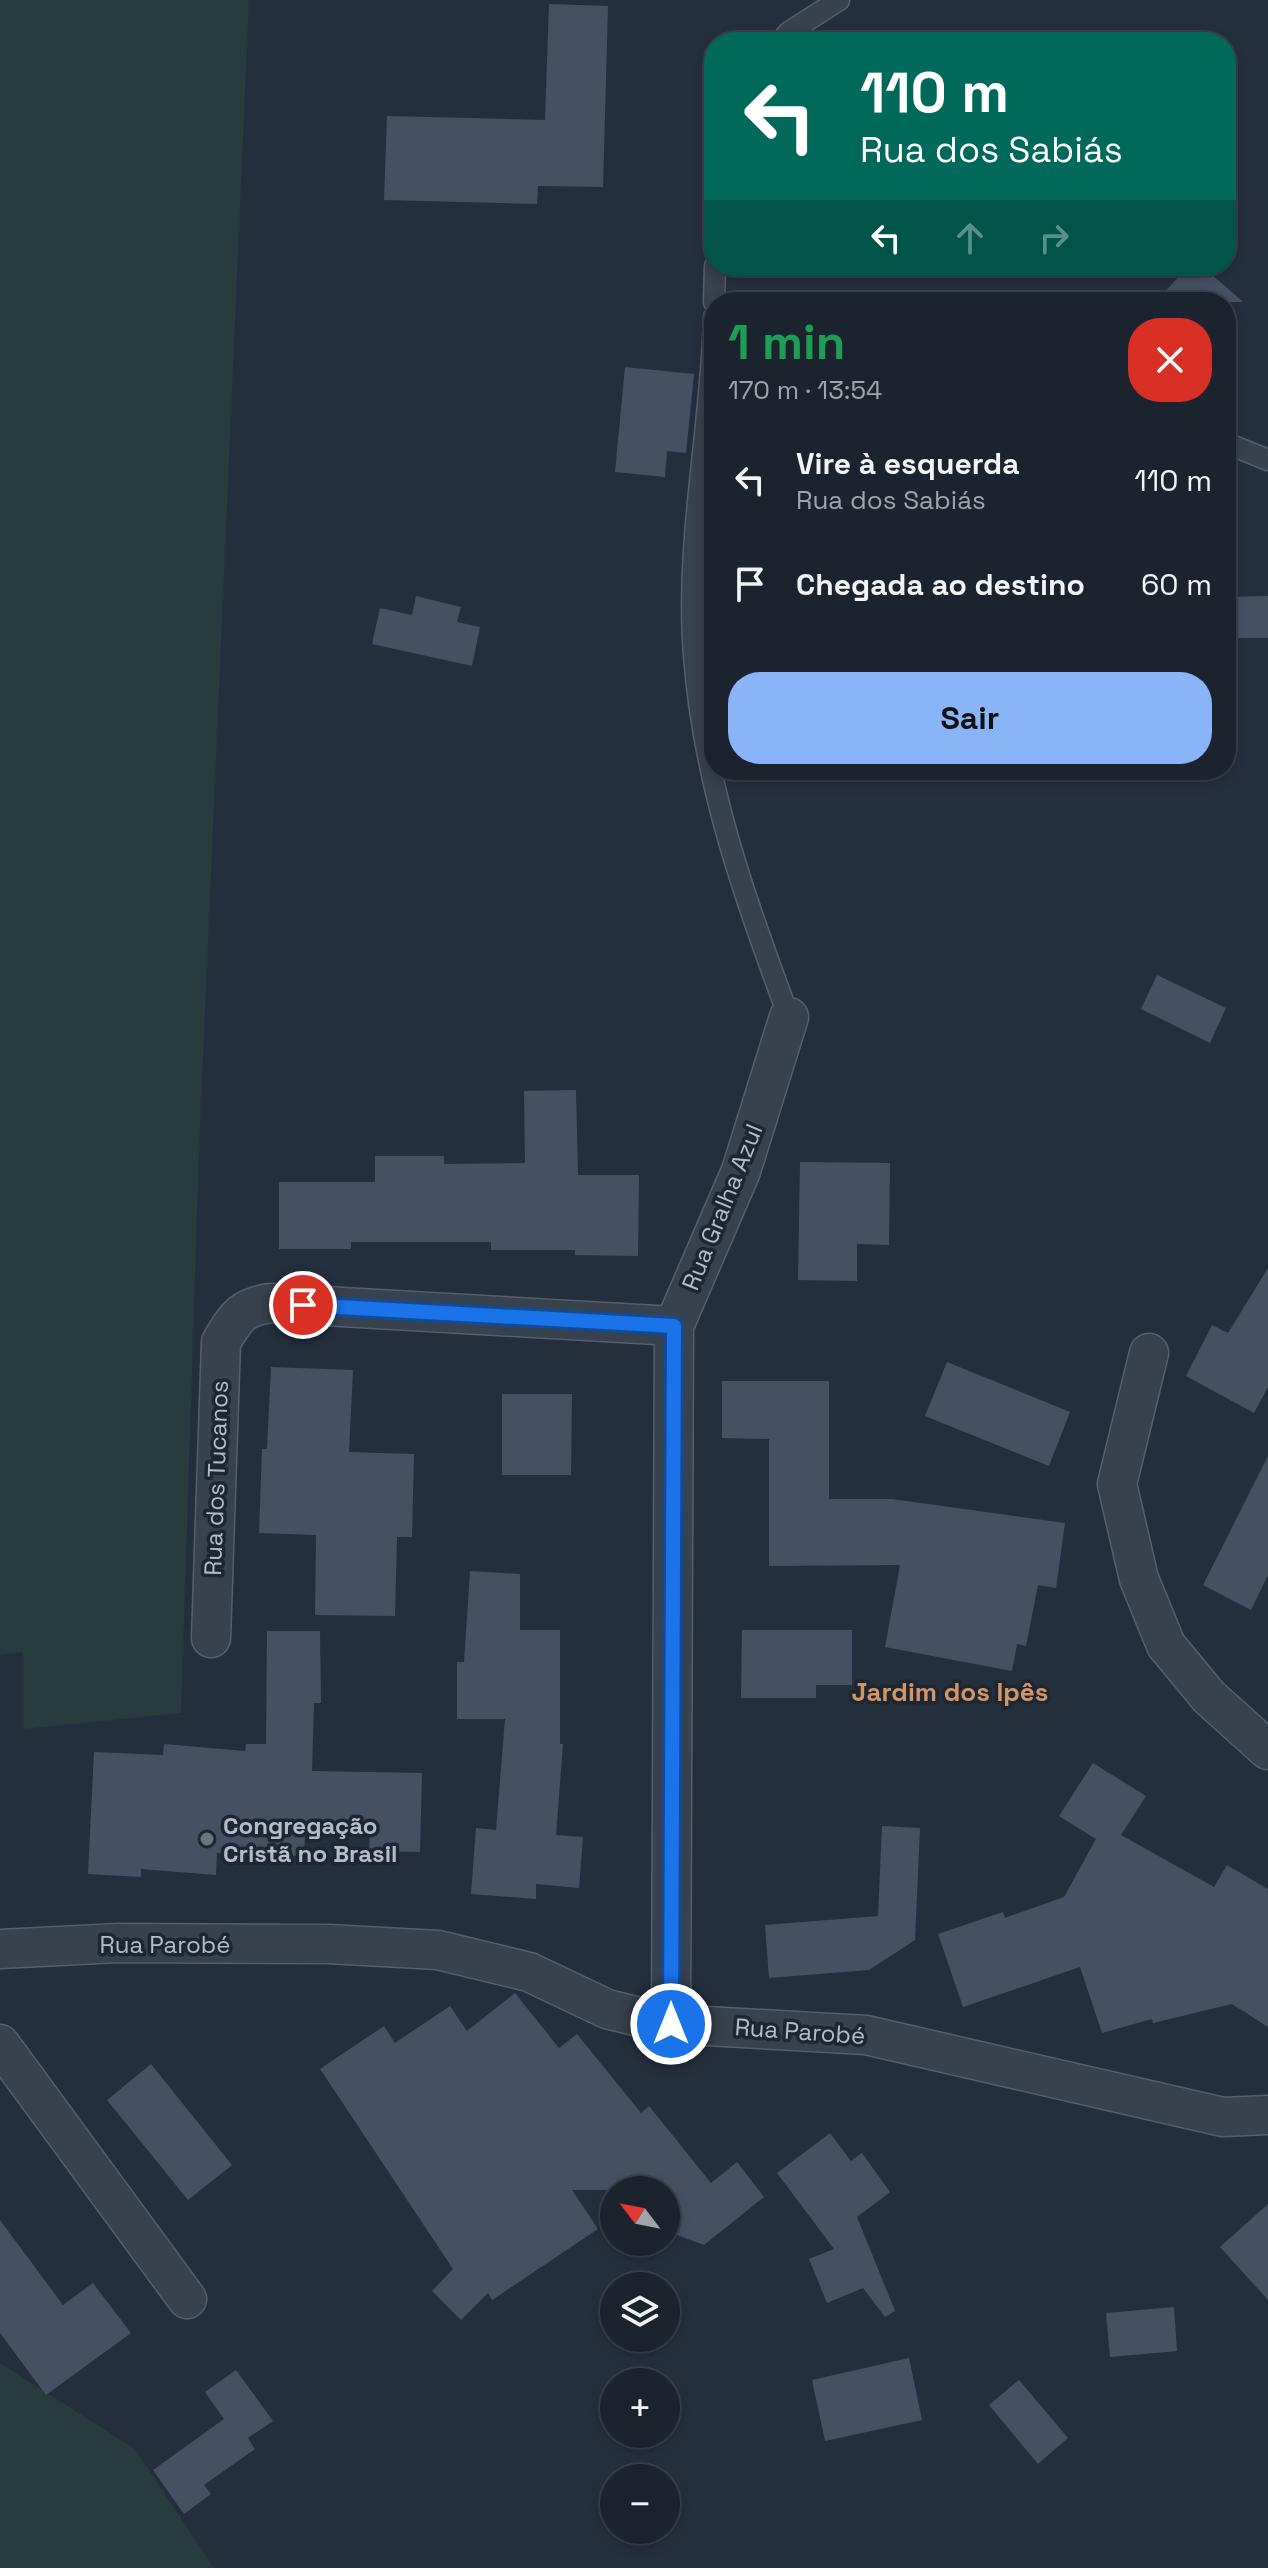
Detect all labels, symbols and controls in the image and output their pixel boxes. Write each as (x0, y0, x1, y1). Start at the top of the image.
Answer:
text: 110 m (860, 57, 1009, 128)
icon: left (728, 64, 832, 168)
text: Rua dos Sabiás (860, 127, 1123, 173)
icon: left (864, 216, 908, 260)
icon: ahead (948, 216, 992, 260)
icon: right (1032, 216, 1076, 260)
text: 1 min (728, 312, 845, 373)
button: close (1128, 318, 1212, 402)
text: 170 m · 13:54 (728, 373, 882, 407)
text: Vire à esquerda (796, 444, 1020, 483)
icon: left (728, 458, 772, 502)
text: 110 m (1134, 461, 1212, 500)
text: Rua dos Sabiás (796, 483, 986, 517)
icon: arrive (728, 562, 772, 606)
text: Chegada ao destino (796, 565, 1085, 604)
text: 60 m (1141, 565, 1212, 604)
button: Sair (728, 672, 1212, 764)
street label: Rua Gralha Azul (675, 1119, 769, 1295)
pin (269, 1271, 337, 1339)
icon: arrive (281, 1283, 325, 1327)
street label: Rua dos Tucanos (197, 1380, 235, 1576)
district label: Jardim dos Ipês (852, 1675, 1048, 1709)
place label: Congregação Cristã no Brasil (223, 1810, 397, 1869)
marker: Congregação Cristã no Brasil (198, 1830, 216, 1848)
street label: Rua Parobé (100, 1929, 230, 1960)
position arrow (629, 1982, 713, 2066)
street label: Rua Parobé (734, 2011, 866, 2051)
north arrow (600, 2176, 680, 2256)
map controls (600, 2176, 680, 2544)
button: layers (600, 2272, 680, 2352)
button: + (600, 2368, 680, 2448)
button: − (600, 2464, 680, 2544)

